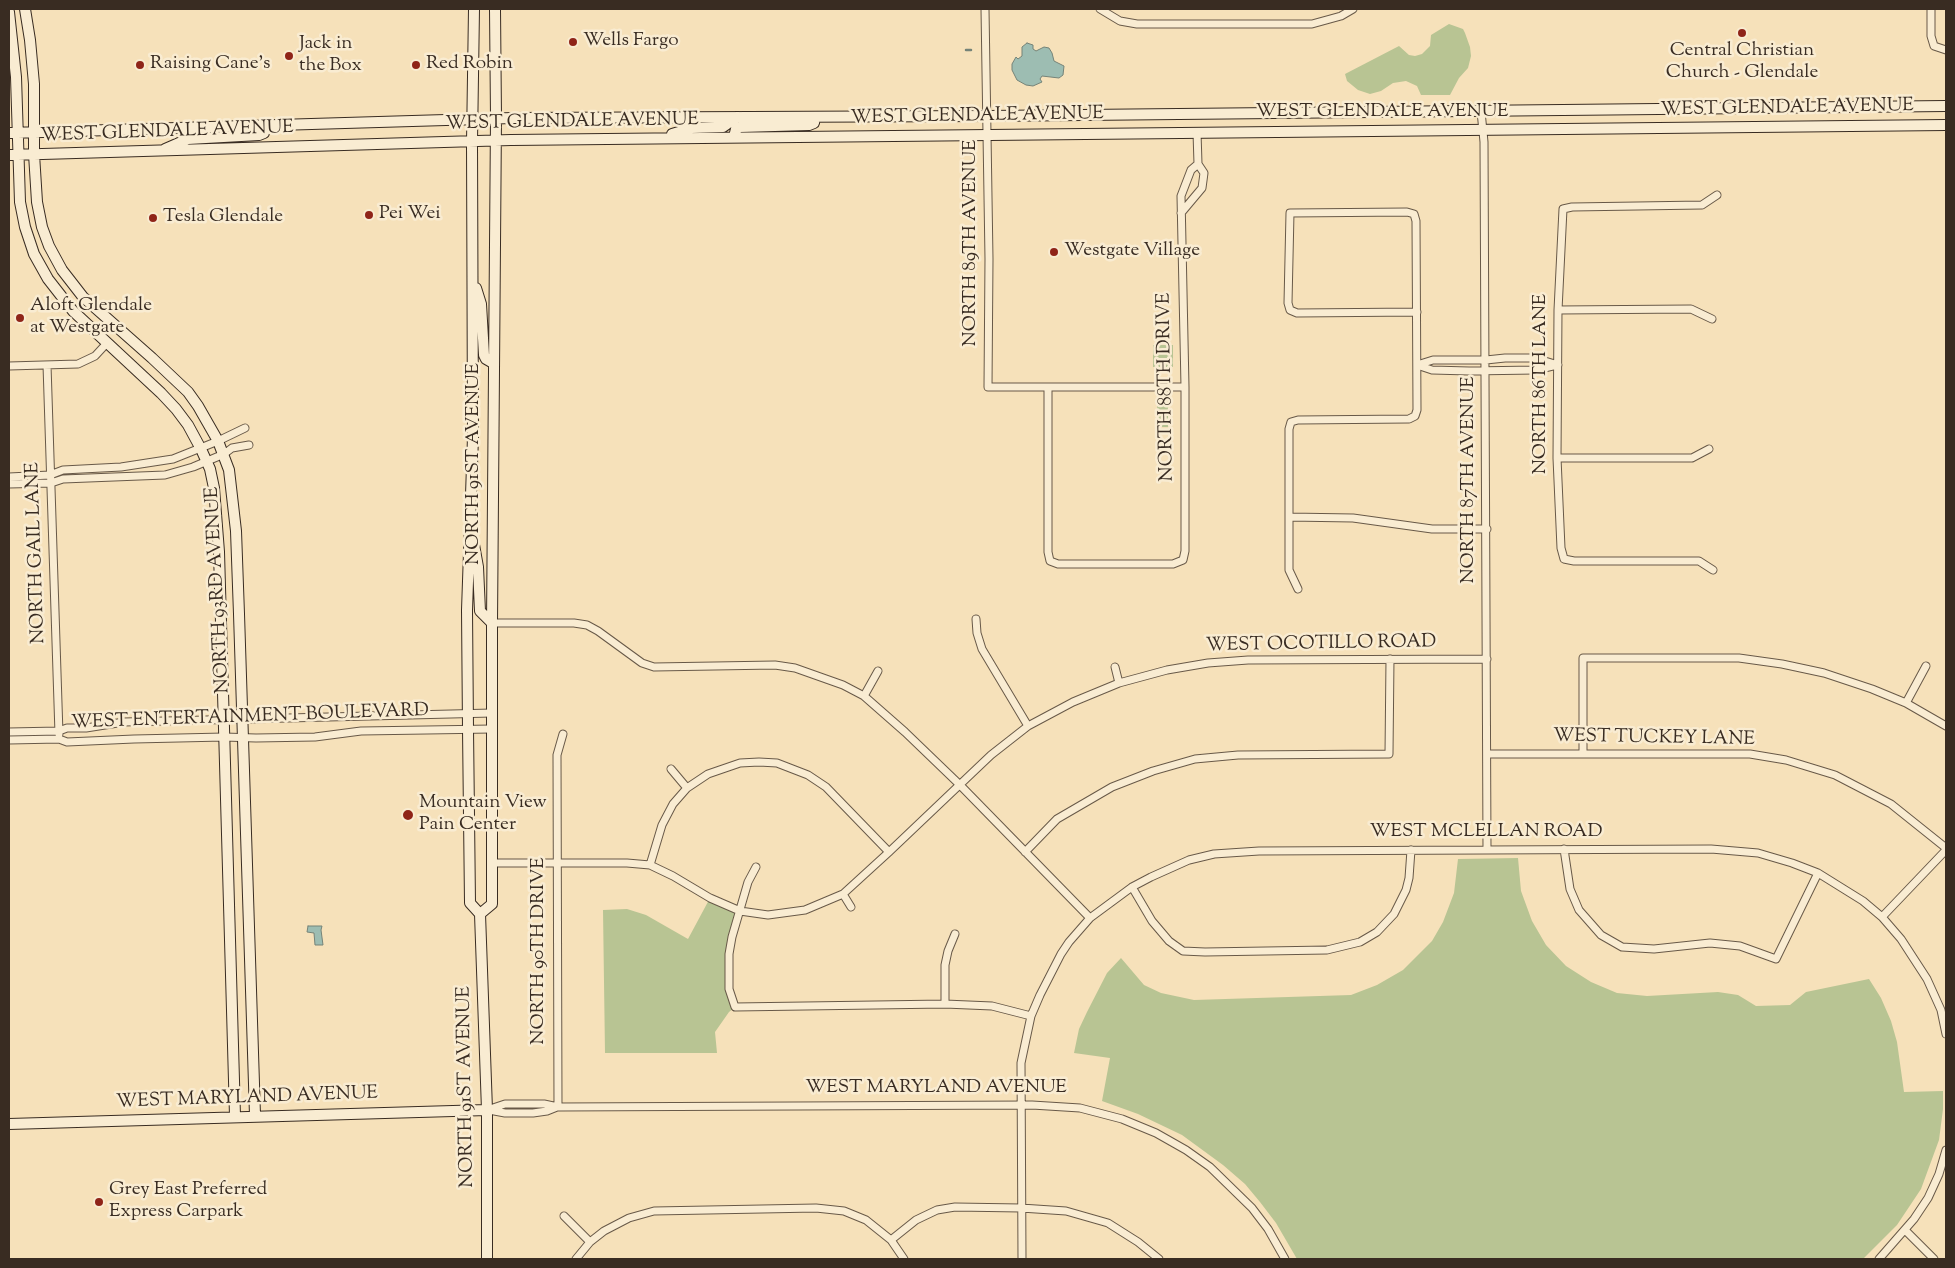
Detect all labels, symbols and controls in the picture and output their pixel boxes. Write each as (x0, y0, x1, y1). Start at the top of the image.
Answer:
marker: Central Christian Church - Glendale (1736, 27, 1748, 39)
place label: Wells Fargo (583, 31, 679, 53)
place label: Jack in the Box (299, 34, 362, 78)
marker: Wells Fargo (567, 36, 579, 48)
place label: Central Christian Church - Glendale (1666, 41, 1818, 85)
marker: Jack in the Box (283, 50, 295, 62)
place label: Raising Cane's (150, 54, 270, 76)
place label: Red Robin (426, 54, 513, 76)
marker: Raising Cane's (134, 59, 146, 71)
marker: Red Robin (410, 59, 422, 71)
street label: WEST GLENDALE AVENUE (1660, 95, 1914, 123)
street label: WEST GLENDALE AVENUE (1255, 102, 1509, 124)
street label: WEST GLENDALE AVENUE (850, 103, 1104, 131)
street label: WEST GLENDALE AVENUE (445, 109, 699, 137)
street label: WEST GLENDALE AVENUE (40, 117, 294, 149)
street label: NORTH 89TH AVENUE (961, 140, 983, 346)
place label: Pei Wei (379, 204, 441, 226)
place label: Tesla Glendale (163, 207, 283, 229)
marker: Pei Wei (363, 209, 375, 221)
marker: Tesla Glendale (147, 212, 159, 224)
place label: Westgate Village (1064, 241, 1200, 263)
marker: Westgate Village (1048, 246, 1060, 258)
street label: NORTH 88TH DRIVE (1154, 292, 1180, 482)
street label: NORTH 86TH LANE (1531, 294, 1553, 474)
place label: Aloft Glendale at Westgate (30, 296, 152, 340)
marker: Aloft Glendale at Westgate (14, 312, 26, 324)
street label: NORTH 91ST AVENUE (464, 363, 486, 565)
street label: NORTH 87TH AVENUE (1459, 376, 1481, 584)
street label: NORTH GAIL LANE (22, 462, 52, 644)
street label: NORTH 93RD AVENUE (202, 486, 236, 694)
street label: WEST OCOTILLO ROAD (1205, 632, 1437, 658)
street label: WEST ENTERTAINMENT BOULEVARD (71, 700, 429, 736)
street label: WEST TUCKEY LANE (1553, 726, 1755, 752)
place label: Mountain View Pain Center (419, 793, 547, 837)
marker: Mountain View Pain Center (401, 808, 415, 822)
street label: WEST MCLELLAN ROAD (1369, 822, 1603, 844)
street label: NORTH 90TH DRIVE (529, 857, 551, 1045)
street label: NORTH 91ST AVENUE (454, 986, 480, 1188)
street label: WEST MARYLAND AVENUE (805, 1078, 1067, 1100)
street label: WEST MARYLAND AVENUE (116, 1083, 378, 1115)
place label: Grey East Preferred Express Carpark (109, 1180, 267, 1224)
marker: Grey East Preferred Express Carpark (93, 1196, 105, 1208)

